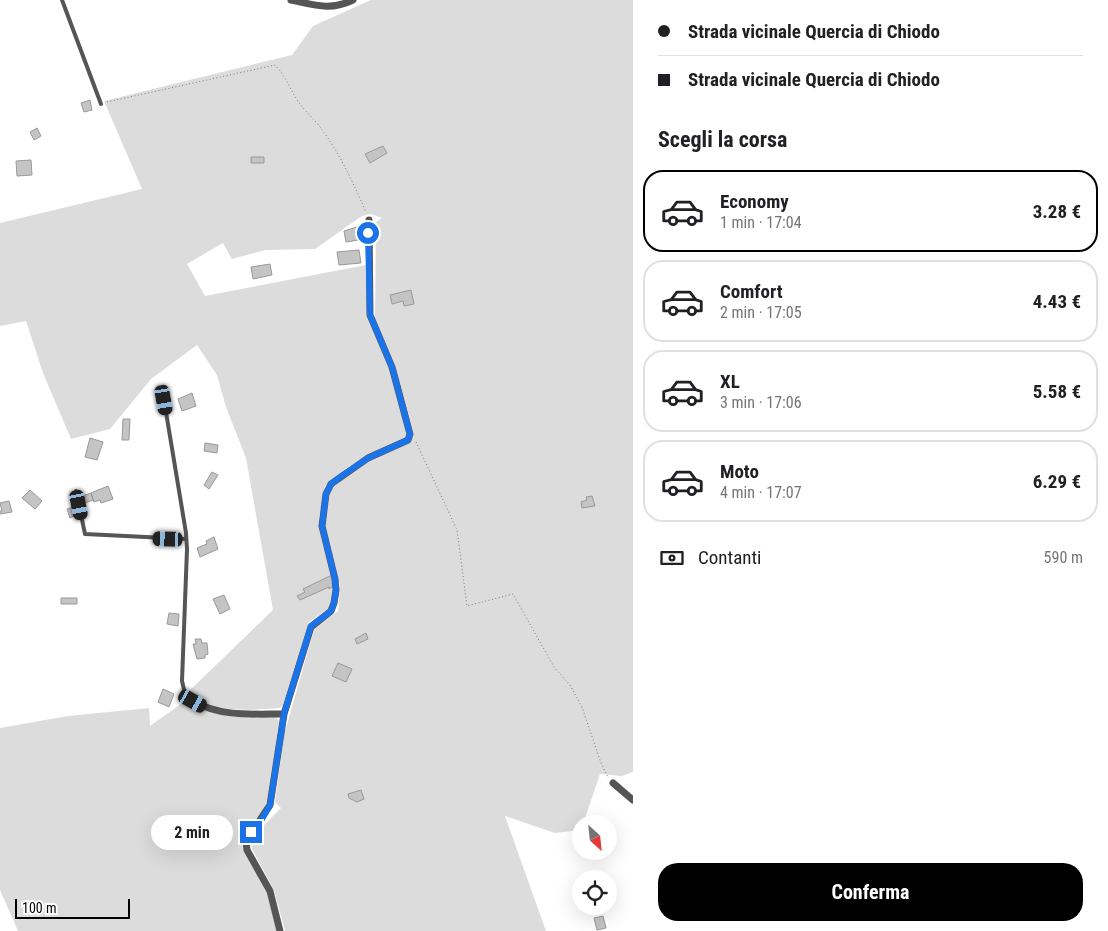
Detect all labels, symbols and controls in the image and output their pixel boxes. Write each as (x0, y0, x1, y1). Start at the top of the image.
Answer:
text: Strada vicinale Quercia di Chiodo (688, 20, 940, 43)
text: Strada vicinale Quercia di Chiodo (688, 68, 940, 91)
text: Scegli la corsa (658, 127, 787, 152)
icon: car (660, 189, 705, 234)
text: Economy (720, 190, 789, 213)
text: 3.28 € (1033, 200, 1081, 223)
text: 1 min · 17:04 (720, 213, 802, 232)
route start (357, 222, 379, 244)
icon: car (660, 279, 705, 324)
text: Comfort (720, 280, 783, 303)
text: 4.43 € (1033, 290, 1081, 313)
text: 2 min · 17:05 (720, 303, 802, 322)
icon: car (660, 369, 705, 414)
text: XL (720, 370, 740, 393)
text: 5.58 € (1033, 380, 1081, 403)
car (154, 384, 173, 416)
text: 3 min · 17:06 (720, 393, 802, 412)
icon: car (660, 459, 705, 504)
text: Moto (720, 460, 759, 483)
text: 6.29 € (1033, 470, 1081, 493)
text: 4 min · 17:07 (720, 483, 802, 502)
car (68, 489, 89, 521)
car (152, 531, 183, 547)
icon: cash (658, 544, 686, 572)
text: Contanti (698, 546, 761, 569)
text: 590 m (1044, 548, 1083, 567)
car (176, 687, 209, 715)
callout: 2 min (151, 814, 234, 850)
north arrow (572, 815, 618, 860)
map controls (572, 815, 617, 915)
route end (240, 821, 262, 843)
text: 2 min (174, 823, 210, 842)
button: Conferma (658, 863, 1083, 921)
button: locate (572, 870, 617, 915)
scale bar (15, 896, 130, 919)
text: 100 m (22, 900, 57, 916)

